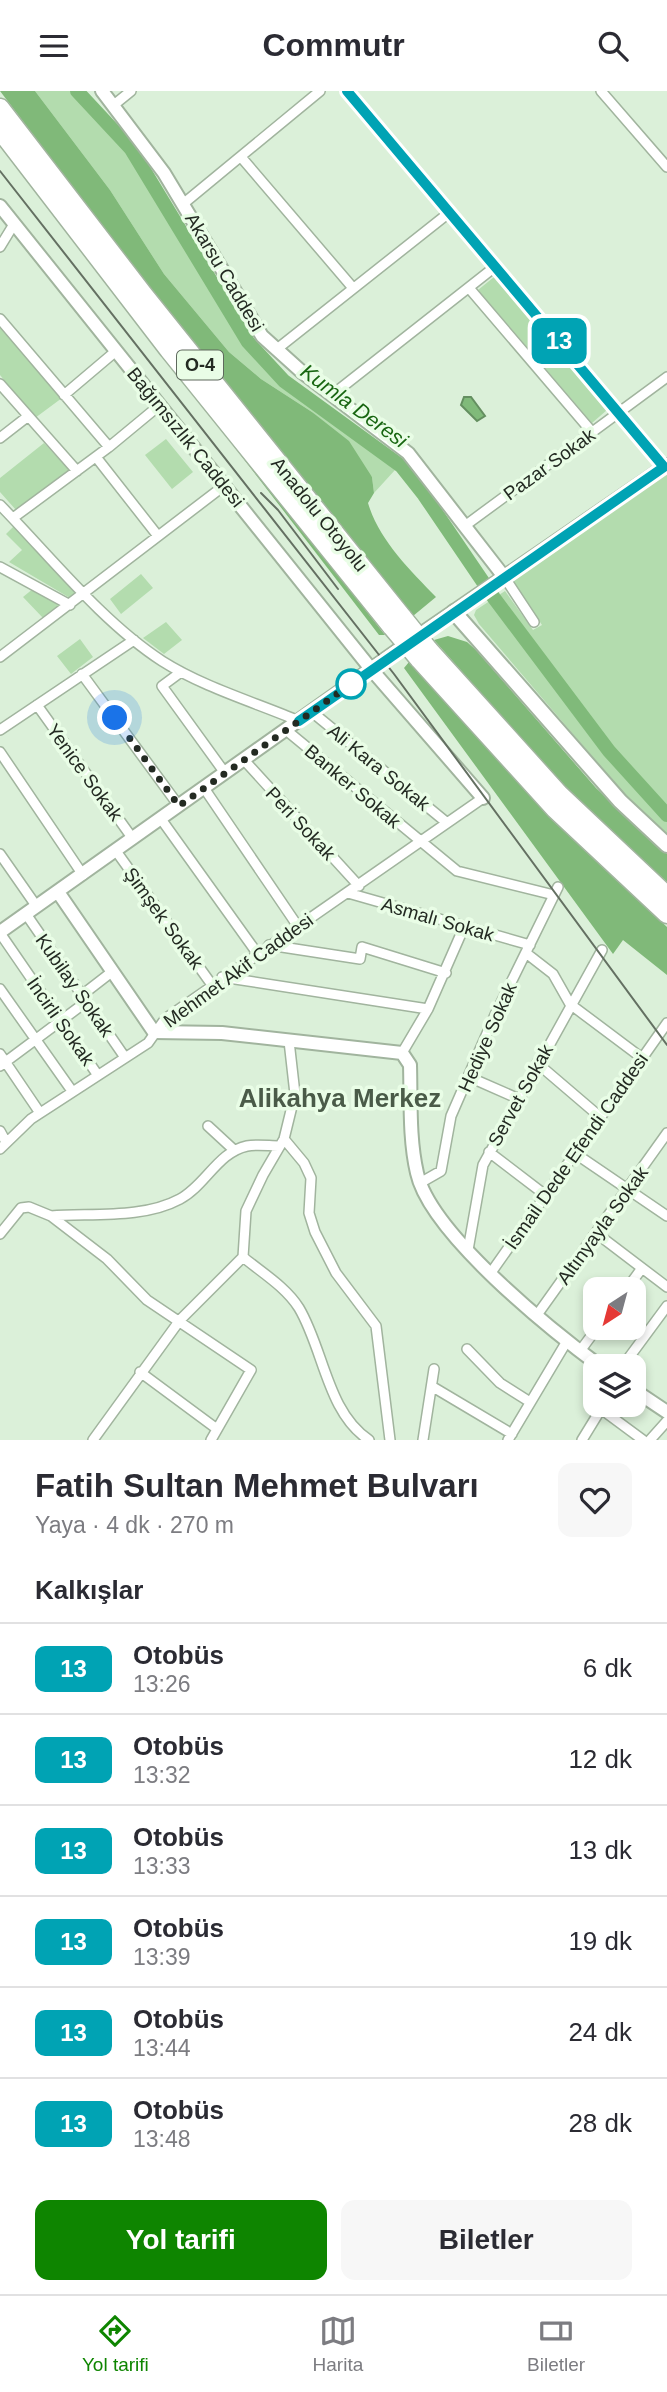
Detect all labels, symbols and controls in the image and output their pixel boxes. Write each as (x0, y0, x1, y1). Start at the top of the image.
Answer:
icon: menu (35, 27, 73, 65)
text: Commutr (262, 27, 405, 63)
icon: search (594, 27, 632, 65)
street label: Akarsu Caddesi (181, 209, 268, 335)
line badge: 13 (528, 318, 590, 364)
text: 13 (546, 327, 572, 354)
road number: O-4 (177, 351, 223, 379)
water label: Kumla Deresi (297, 359, 413, 453)
street label: Bağımsızlık Caddesi (123, 363, 248, 511)
street label: Pazar Sokak (500, 424, 599, 505)
street label: Anadolu Otoyolu (267, 453, 372, 576)
unlabelled marker (336, 669, 366, 699)
your location (97, 700, 132, 735)
street label: Yenice Sokak (42, 720, 127, 825)
street label: Ali Kara Sokak (324, 720, 434, 815)
street label: Banker Sokak (301, 740, 405, 833)
street label: Peri Sokak (262, 783, 340, 864)
street label: Şimşek Sokak (120, 863, 208, 974)
street label: Asmalı Sokak (379, 893, 497, 946)
street label: Mehmet Akif Caddesi (160, 909, 317, 1032)
street label: Kubilay Sokak (31, 930, 118, 1041)
street label: İncirli Sokak (23, 973, 99, 1070)
street label: Hediye Sokak (454, 979, 521, 1095)
street label: Servet Sokak (484, 1040, 557, 1150)
street label: İsmail Dede Efendi Caddesi (501, 1049, 652, 1253)
district label: Alikahya Merkez (239, 1083, 441, 1113)
street label: Altınyayla Sokak (553, 1162, 652, 1288)
north arrow (583, 1277, 646, 1341)
map controls (583, 1277, 646, 1417)
button: layers (583, 1354, 646, 1417)
button: heart (558, 1463, 632, 1537)
text: Fatih Sultan Mehmet Bulvarı (35, 1467, 479, 1504)
text: Yaya · 4 dk · 270 m (35, 1512, 234, 1538)
text: Kalkışlar (35, 1575, 143, 1605)
text: Otobüs (133, 1640, 224, 1670)
text: 6 dk (583, 1653, 632, 1683)
text: 13 (60, 1655, 87, 1682)
text: 13:26 (133, 1671, 191, 1697)
text: Otobüs (133, 1731, 224, 1761)
text: 12 dk (568, 1744, 632, 1774)
text: 13 (60, 1746, 87, 1773)
text: 13:32 (133, 1762, 191, 1788)
text: Otobüs (133, 1822, 224, 1852)
text: 13 dk (568, 1835, 632, 1865)
text: 13 (60, 1837, 87, 1864)
text: 13:33 (133, 1853, 191, 1879)
text: Otobüs (133, 1913, 224, 1943)
text: 19 dk (568, 1926, 632, 1956)
text: 13 (60, 1928, 87, 1955)
text: 13:39 (133, 1944, 191, 1970)
text: Otobüs (133, 2004, 224, 2034)
text: 24 dk (568, 2017, 632, 2047)
text: 13 (60, 2019, 87, 2046)
text: 13:44 (133, 2035, 191, 2061)
text: Otobüs (133, 2095, 224, 2125)
text: 28 dk (568, 2108, 632, 2138)
text: 13 (60, 2110, 87, 2137)
text: 13:48 (133, 2126, 191, 2152)
button: Yol tarifi (35, 2200, 327, 2280)
button: Biletler (341, 2200, 632, 2280)
tab: Yol tarifi (82, 2312, 149, 2376)
tab: Harita (313, 2312, 363, 2376)
tab: Biletler (527, 2312, 585, 2376)

